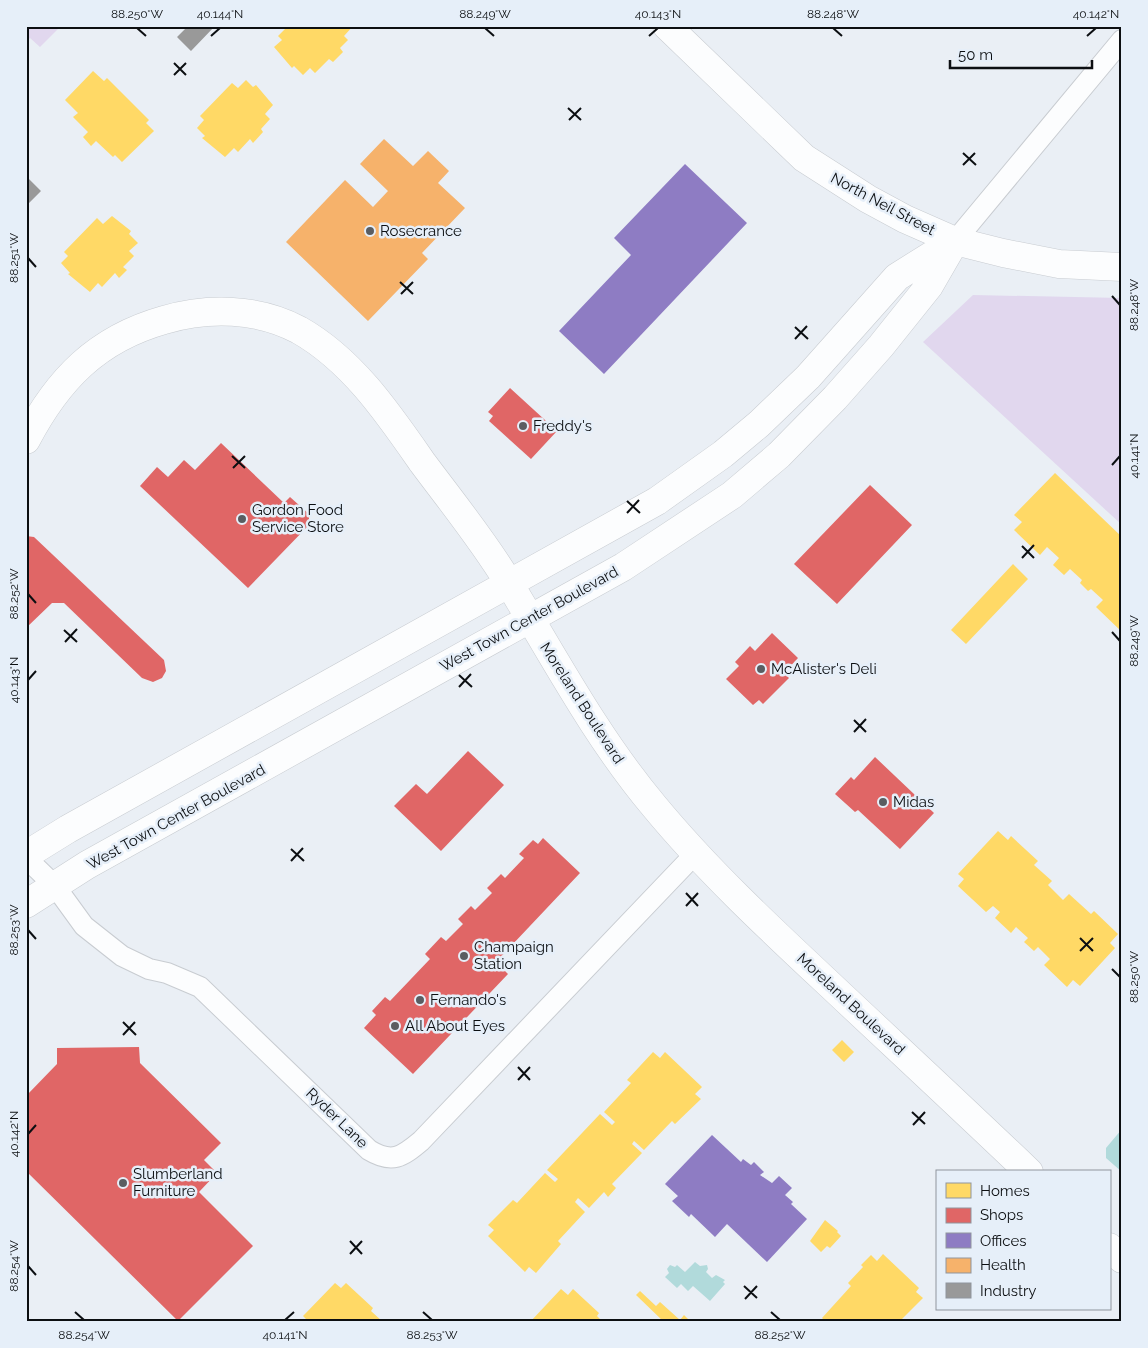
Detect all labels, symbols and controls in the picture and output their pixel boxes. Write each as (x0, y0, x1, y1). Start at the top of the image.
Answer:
text: 88.250°W (111, 7, 164, 21)
text: 40.144°N (197, 7, 243, 21)
text: 88.249°W (459, 7, 511, 21)
text: 40.143°N (635, 7, 681, 21)
text: 88.248°W (807, 7, 860, 21)
text: 40.142°N (1073, 7, 1119, 21)
scale bar (950, 38, 1093, 70)
text: 50 m (958, 46, 993, 64)
street label: North Neil Street (828, 169, 938, 239)
place label: Rosecrance (380, 222, 462, 240)
marker: Rosecrance (364, 225, 376, 237)
text: 88.251°W (7, 233, 21, 283)
text: 88.248°W (1127, 278, 1141, 331)
place label: Freddy's (533, 417, 592, 435)
marker: Freddy's (517, 420, 529, 432)
text: 40.141°N (1127, 433, 1141, 479)
place label: Gordon Food Service Store (252, 501, 344, 536)
marker: Gordon Food Service Store (236, 513, 248, 525)
street label: West Town Center Boulevard (437, 562, 621, 676)
text: 88.252°W (7, 568, 21, 620)
text: 88.249°W (1127, 615, 1141, 667)
street label: Moreland Boulevard (536, 639, 628, 767)
text: 40.143°N (7, 657, 21, 703)
place label: McAlister's Deli (771, 660, 877, 678)
marker: McAlister's Deli (755, 663, 767, 675)
street label: West Town Center Boulevard (84, 760, 268, 874)
place label: Midas (893, 793, 934, 811)
marker: Midas (877, 796, 889, 808)
text: 88.253°W (7, 904, 21, 956)
place label: Champaign Station (474, 938, 554, 973)
street label: Moreland Boulevard (793, 949, 909, 1059)
marker: Champaign Station (458, 950, 470, 962)
text: 88.250°W (1127, 950, 1141, 1003)
place label: Fernando's (430, 991, 506, 1009)
marker: Fernando's (414, 994, 426, 1006)
place label: All About Eyes (405, 1017, 505, 1035)
marker: All About Eyes (389, 1020, 401, 1032)
street label: Ryder Lane (302, 1084, 372, 1152)
text: 40.142°N (7, 1111, 21, 1157)
place label: Slumberland Furniture (133, 1165, 223, 1200)
legend (936, 1170, 1110, 1310)
marker: Slumberland Furniture (117, 1177, 129, 1189)
text: Homes (980, 1182, 1030, 1200)
text: Shops (980, 1206, 1023, 1224)
text: Offices (980, 1232, 1027, 1250)
text: 88.254°W (7, 1240, 21, 1292)
text: Health (980, 1256, 1026, 1274)
text: Industry (980, 1282, 1036, 1300)
text: 88.254°W (58, 1328, 110, 1342)
text: 40.141°N (262, 1328, 308, 1342)
text: 88.253°W (406, 1328, 458, 1342)
text: 88.252°W (754, 1328, 806, 1342)

